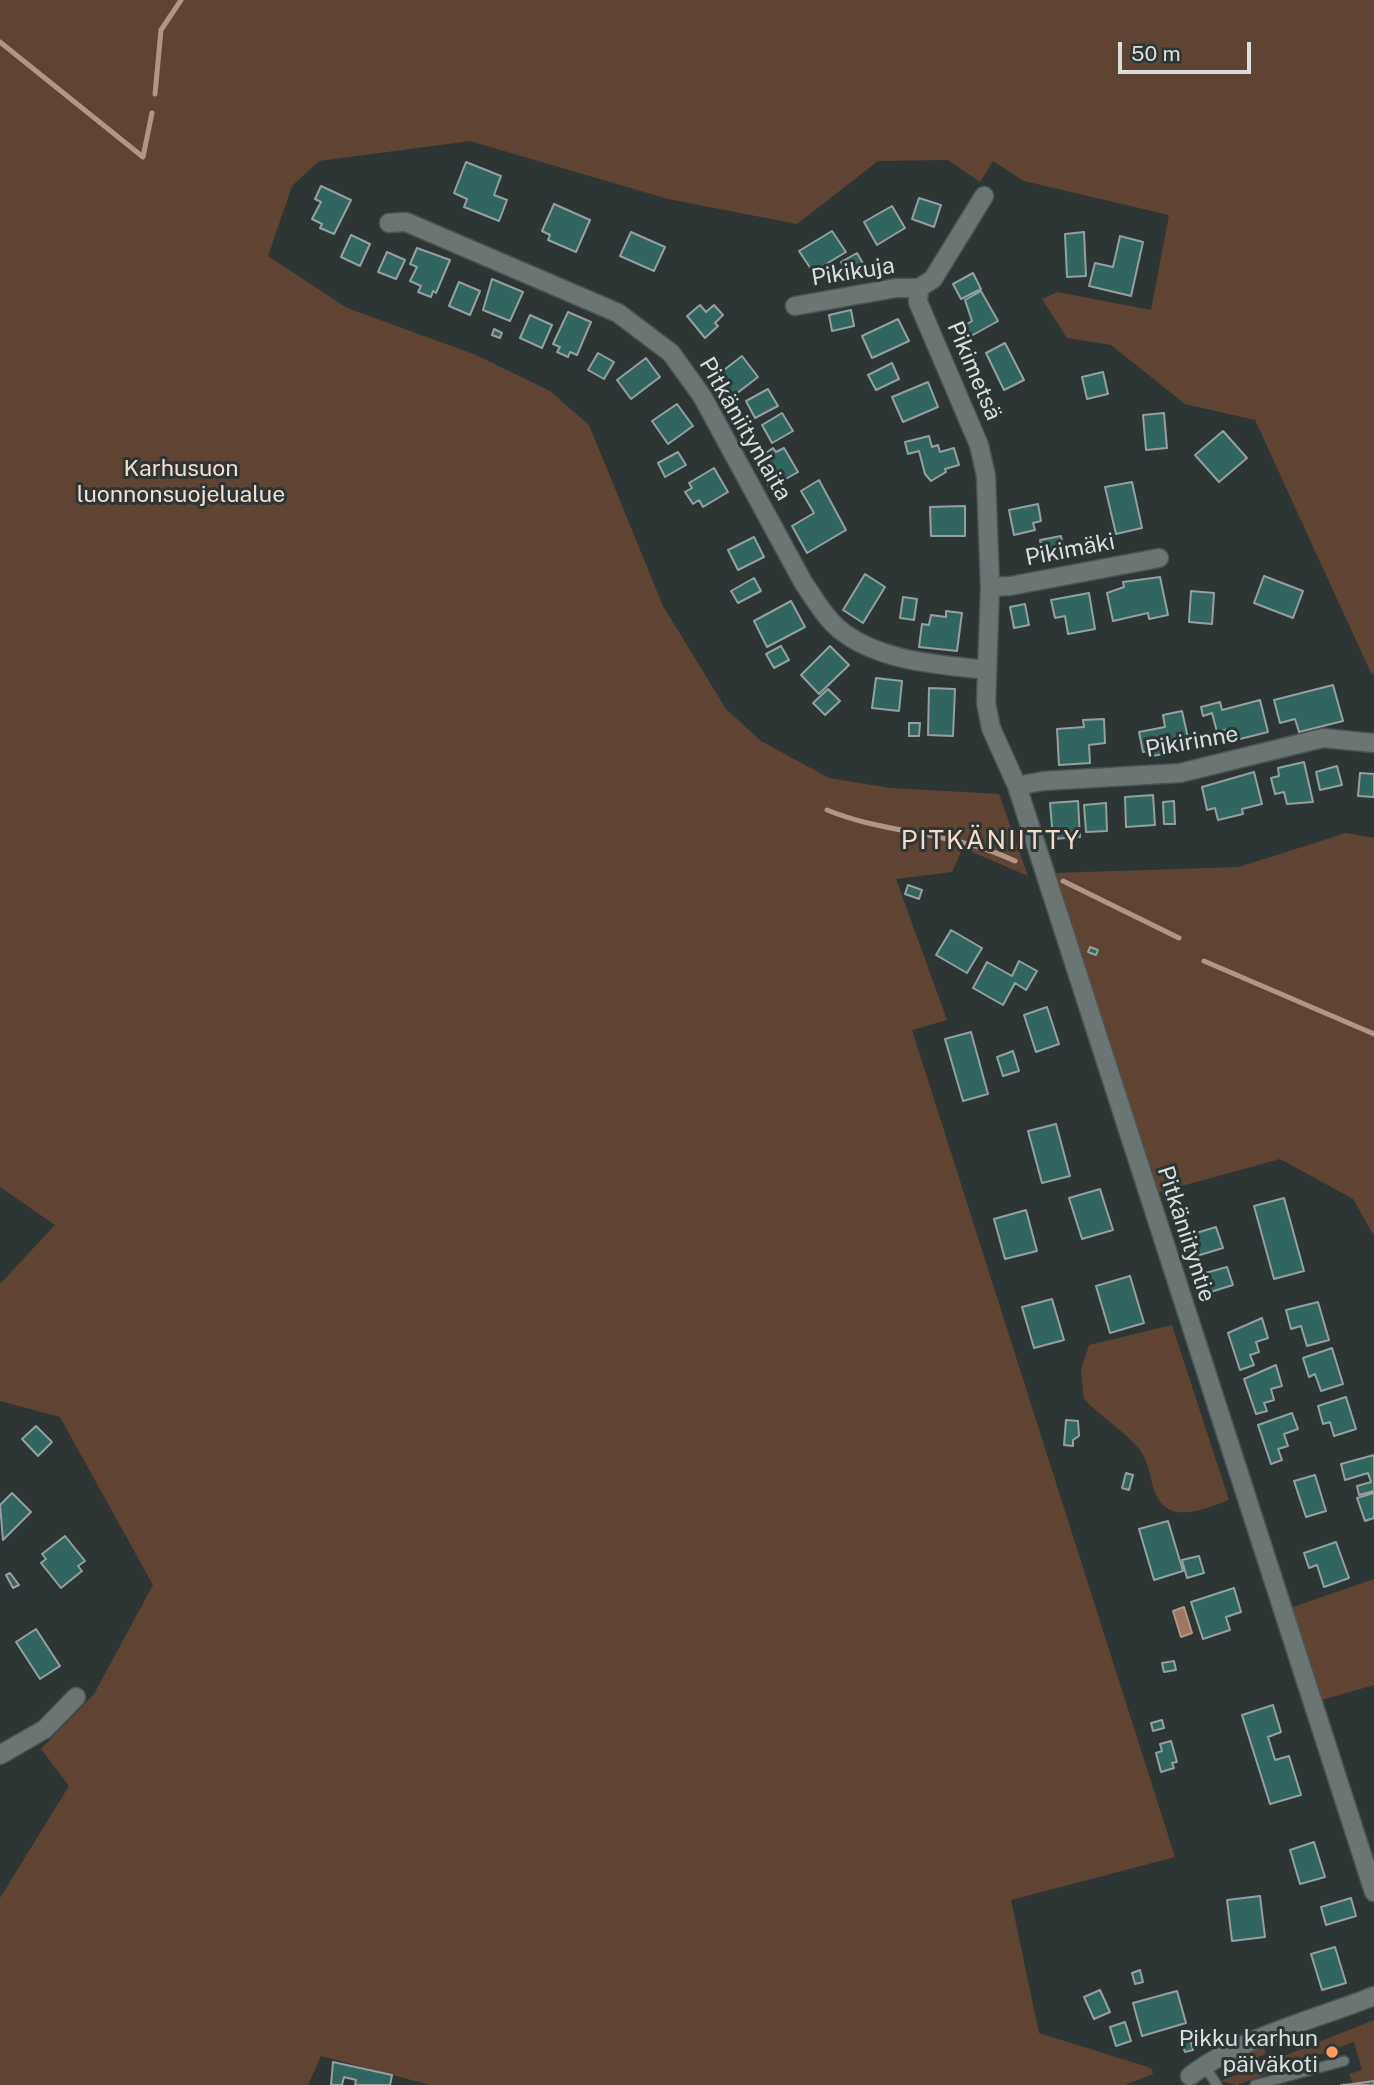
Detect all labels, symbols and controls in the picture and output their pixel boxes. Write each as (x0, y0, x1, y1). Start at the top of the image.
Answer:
scale bar (1122, 28, 1255, 72)
text: 50 m (1131, 41, 1181, 66)
street label: Pikikuja (809, 252, 897, 292)
street label: Pikimetsä (941, 317, 1007, 425)
street label: Pitkäniitynlaita (693, 352, 797, 506)
park label: Karhusuon luonnonsuojelualue (77, 455, 285, 509)
street label: Pikimäki (1023, 528, 1117, 572)
street label: Pikirinne (1143, 720, 1241, 764)
district label: PITKÄNIITTY (902, 825, 1080, 857)
street label: Pitkäniityntie (1151, 1163, 1221, 1305)
place label: Pikku karhun päiväkoti (1179, 2025, 1318, 2079)
marker: Pikku karhun päiväkoti (1324, 2044, 1340, 2060)

